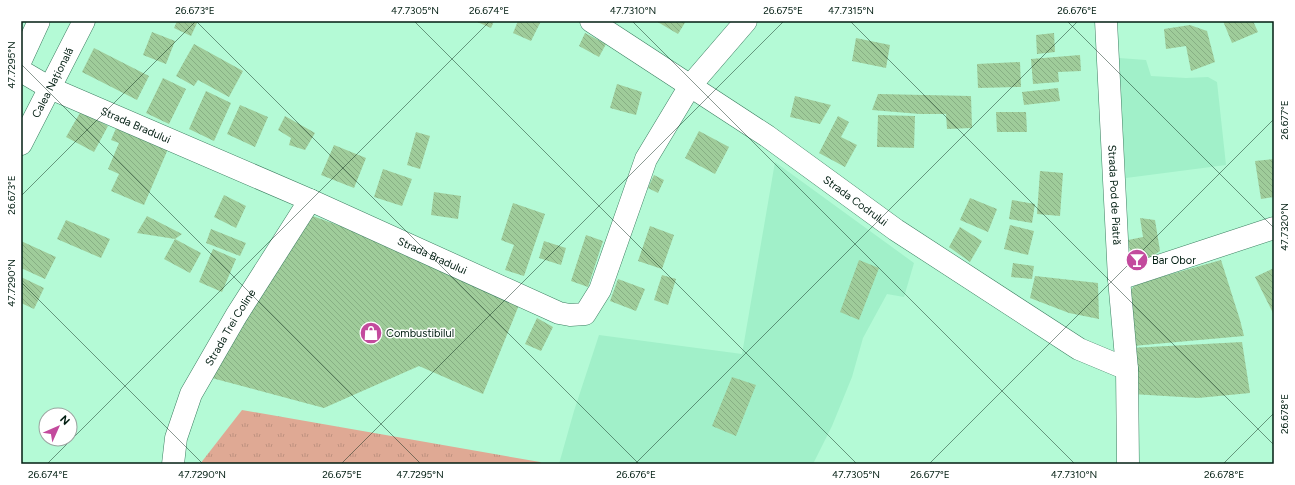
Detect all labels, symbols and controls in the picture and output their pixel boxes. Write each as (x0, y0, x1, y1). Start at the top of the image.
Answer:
text: 26.673°E (175, 4, 215, 17)
text: 47.7305°N (391, 4, 439, 17)
text: 26.674°E (469, 4, 509, 17)
text: 47.7310°N (610, 4, 656, 17)
text: 26.675°E (763, 4, 803, 17)
text: 47.7315°N (828, 4, 874, 17)
text: 26.676°E (1057, 4, 1097, 17)
text: 47.7295°N (5, 41, 18, 89)
street label: Calea Națională (29, 45, 76, 120)
text: 26.677°E (1278, 100, 1291, 140)
street label: Strada Bradului (99, 105, 173, 146)
street label: Strada Pod de Piatră (1105, 144, 1123, 245)
street label: Strada Codrului (821, 173, 890, 229)
text: 26.673°E (5, 175, 18, 215)
text: 47.7320°N (1278, 203, 1291, 251)
street label: Strada Bradului (395, 235, 469, 277)
bar icon: Bar Obor (1124, 247, 1150, 273)
place label: Bar Obor (1152, 254, 1196, 267)
text: 47.7290°N (5, 259, 18, 307)
street label: Strada Trei Coline (203, 287, 258, 368)
shop icon: Combustibilul (358, 320, 384, 346)
place label: Combustibilul (386, 327, 454, 340)
text: 26.678°E (1278, 394, 1291, 434)
north arrow (38, 407, 78, 447)
text: N (57, 413, 72, 428)
text: 26.674°E (28, 468, 68, 481)
text: 47.7290°N (178, 468, 226, 481)
text: 26.675°E (322, 468, 362, 481)
text: 47.7295°N (396, 468, 444, 481)
text: 26.676°E (616, 468, 656, 481)
text: 47.7305°N (832, 468, 880, 481)
text: 26.677°E (910, 468, 950, 481)
text: 47.7310°N (1051, 468, 1097, 481)
text: 26.678°E (1204, 468, 1244, 481)

